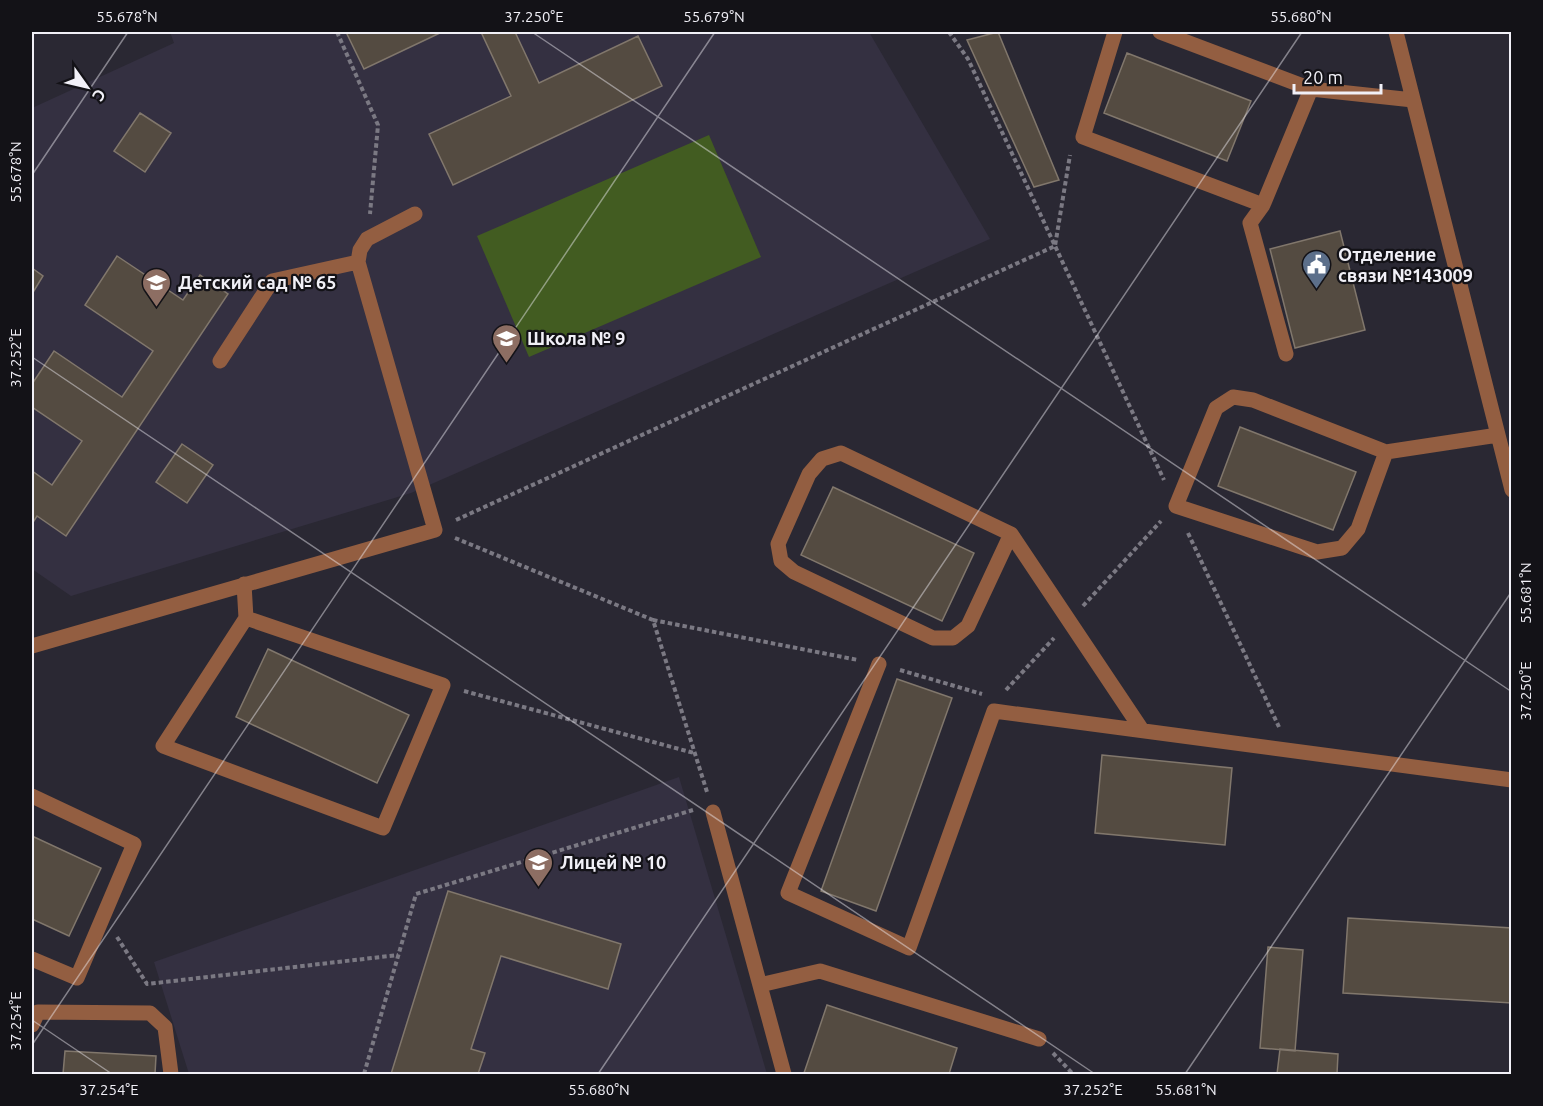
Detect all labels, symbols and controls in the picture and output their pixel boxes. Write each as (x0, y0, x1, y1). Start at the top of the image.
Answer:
text: 55.678°N (96, 8, 158, 25)
text: 37.250°E (504, 8, 564, 25)
text: 55.679°N (683, 8, 745, 25)
text: 55.680°N (1270, 8, 1332, 25)
north arrow (57, 57, 117, 117)
scale bar (1294, 57, 1381, 95)
text: 20 m (1303, 67, 1343, 87)
text: С (89, 86, 110, 105)
text: 55.678°N (7, 141, 24, 203)
place label: Отделение связи №143009 (1338, 244, 1473, 285)
public building icon: Отделение связи №143009 (1301, 248, 1333, 290)
school or university icon: Детский сад № 65 (141, 266, 173, 308)
place label: Детский сад № 65 (178, 272, 336, 292)
school or university icon: Школа № 9 (490, 322, 522, 364)
text: 37.252°E (7, 328, 24, 388)
place label: Школа № 9 (527, 328, 625, 348)
text: 55.681°N (1517, 562, 1534, 624)
text: 37.250°E (1517, 661, 1534, 721)
school or university icon: Лицей № 10 (523, 846, 555, 888)
place label: Лицей № 10 (560, 852, 666, 872)
text: 37.254°E (7, 991, 24, 1051)
text: 37.254°E (79, 1081, 139, 1098)
text: 55.680°N (568, 1081, 630, 1098)
text: 37.252°E (1063, 1081, 1123, 1098)
text: 55.681°N (1155, 1081, 1217, 1098)

